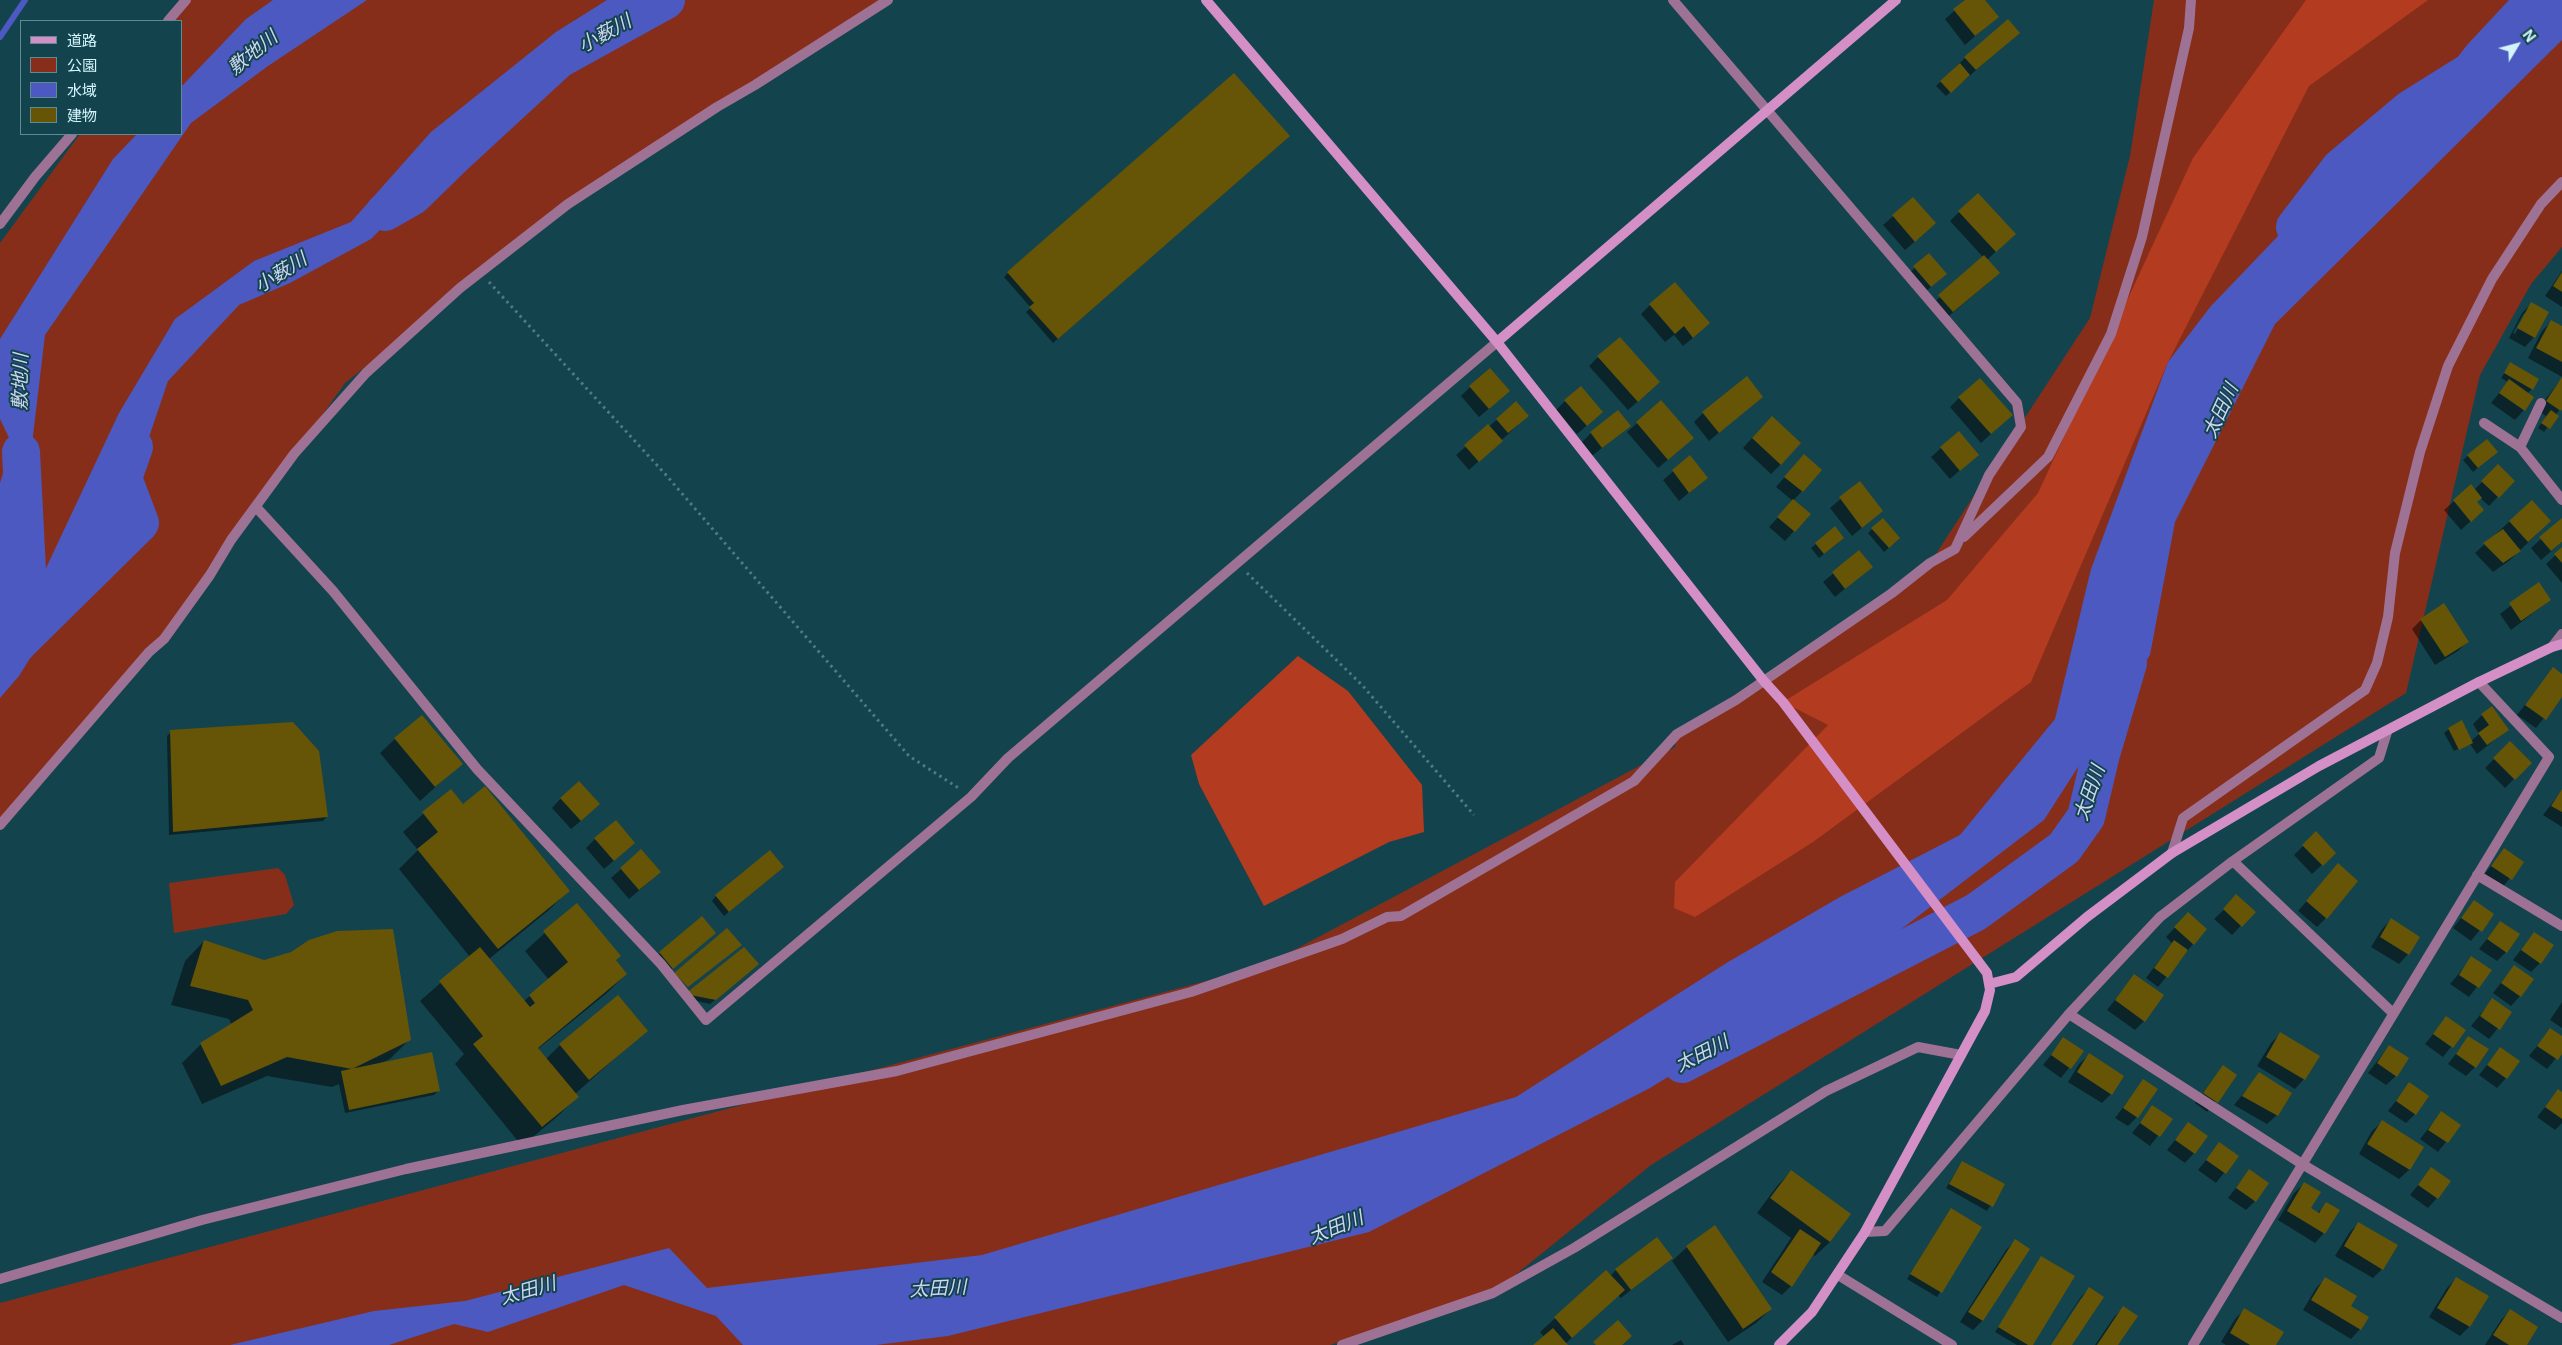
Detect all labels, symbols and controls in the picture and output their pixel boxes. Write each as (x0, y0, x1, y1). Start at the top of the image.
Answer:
water label: 小薮川 (575, 10, 635, 58)
legend (20, 20, 182, 135)
north arrow (2492, 20, 2542, 70)
water label: 敷地川 (224, 26, 282, 80)
text: N (2519, 26, 2539, 45)
text: 道路 (67, 31, 97, 50)
text: 公園 (67, 56, 97, 75)
text: 水域 (67, 81, 97, 100)
text: 建物 (67, 106, 97, 125)
water label: 小薮川 (251, 248, 311, 298)
water label: 敷地川 (9, 353, 33, 411)
water label: 太田川 (2199, 380, 2243, 442)
water label: 太田川 (2070, 762, 2110, 824)
water label: 太田川 (1671, 1031, 1733, 1077)
water label: 太田川 (1305, 1207, 1367, 1249)
water label: 太田川 (497, 1272, 559, 1310)
water label: 太田川 (909, 1276, 967, 1302)

